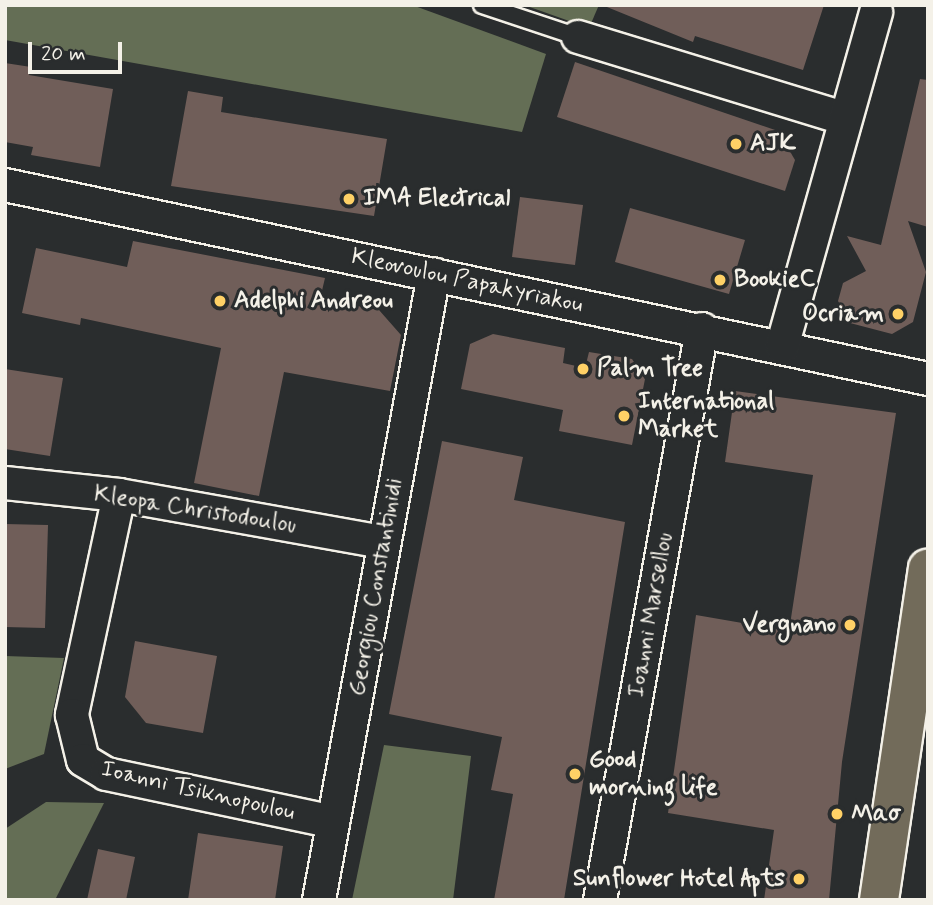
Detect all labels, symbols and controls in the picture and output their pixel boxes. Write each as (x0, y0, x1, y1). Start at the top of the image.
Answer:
scale bar (32, 28, 126, 72)
text: 20 m (41, 40, 86, 68)
place label: AJK (750, 130, 796, 158)
marker: AJK (728, 136, 744, 152)
place label: IMA Electrical (363, 185, 510, 213)
marker: IMA Electrical (341, 191, 357, 207)
street label: Kleovoulou Papakyriakou (348, 242, 586, 320)
place label: BookieC (734, 266, 815, 294)
marker: BookieC (712, 272, 728, 288)
place label: Adelphi Andreou (234, 287, 393, 315)
marker: Adelphi Andreou (212, 293, 228, 309)
place label: Ocriam (802, 300, 884, 328)
marker: Ocriam (890, 306, 906, 322)
place label: Palm Tree (597, 355, 703, 383)
marker: Palm Tree (575, 361, 591, 377)
place label: International Market (638, 388, 774, 444)
marker: International Market (616, 408, 632, 424)
street label: Georgiou Constantinidi (343, 475, 409, 699)
street label: Kleopa Christodoulou (92, 480, 298, 540)
street label: Ioanni Marsellou (622, 529, 680, 701)
place label: Vergnano (742, 611, 836, 639)
marker: Vergnano (842, 617, 858, 633)
place label: Good morning life (589, 746, 717, 802)
street label: Ioanni Tsiknopoulou (101, 755, 295, 827)
marker: Good morning life (567, 766, 583, 782)
place label: Μασ (851, 800, 899, 828)
marker: Μασ (829, 806, 845, 822)
place label: Sunflower Hotel Apts (579, 865, 785, 893)
marker: Sunflower Hotel Apts (791, 871, 807, 887)

